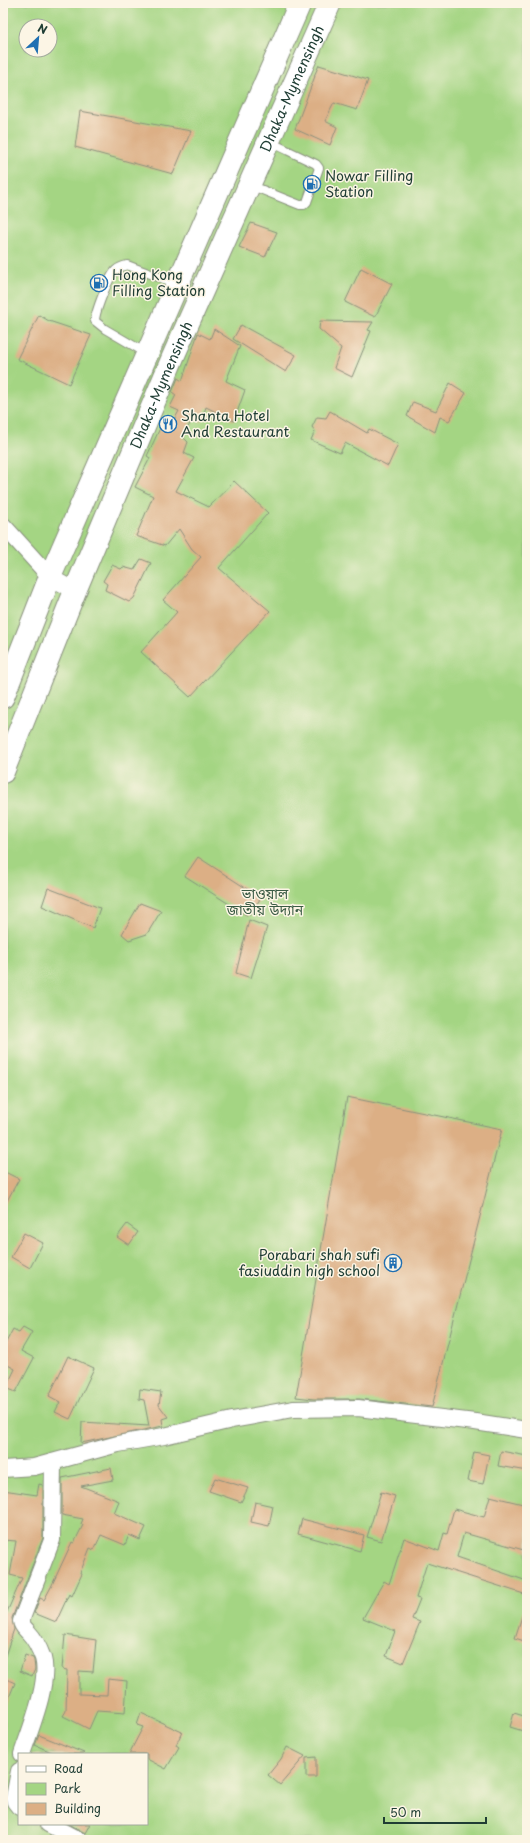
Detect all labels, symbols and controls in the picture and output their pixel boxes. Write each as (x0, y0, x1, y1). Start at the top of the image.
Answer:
north arrow (18, 18, 58, 58)
text: N (35, 19, 51, 38)
street label: Dhaka-Mymensingh (254, 22, 329, 155)
place label: Nowar Filling Station (325, 165, 413, 202)
fuel station icon: Nowar Filling Station (302, 174, 322, 194)
place label: Hong Kong Filling Station (112, 264, 205, 301)
fuel station icon: Hong Kong Filling Station (89, 273, 109, 293)
street label: Dhaka-Mymensingh (125, 318, 198, 452)
place label: Shanta Hotel And Restaurant (181, 405, 290, 442)
restaurant icon: Shanta Hotel And Restaurant (158, 414, 178, 434)
park label: ভাওয়াল জাতীয় উদ্যান (226, 883, 304, 920)
place label: Porabari shah sufi fasiuddin high school (239, 1244, 380, 1281)
building icon: Porabari shah sufi fasiuddin high school (383, 1253, 403, 1273)
legend (18, 1753, 148, 1825)
text: Road (54, 1759, 83, 1777)
text: Park (54, 1779, 81, 1797)
text: Building (54, 1799, 101, 1817)
scale bar (384, 1799, 486, 1825)
text: 50 m (390, 1803, 421, 1821)

